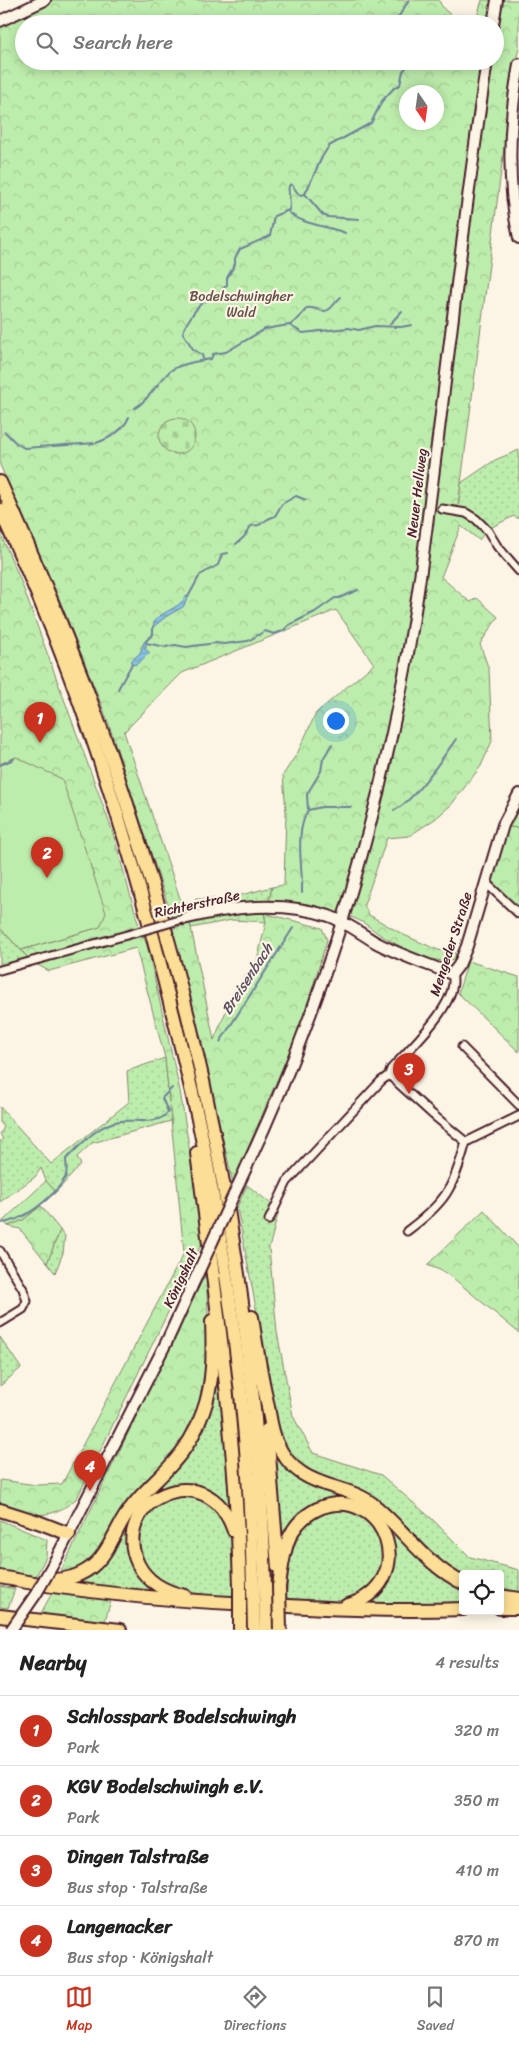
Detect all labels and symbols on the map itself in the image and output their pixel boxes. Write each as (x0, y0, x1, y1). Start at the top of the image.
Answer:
north arrow (399, 85, 444, 130)
park label: Bodelschwingher Wald (190, 284, 294, 325)
street label: Neuer Hellweg (399, 447, 435, 539)
pin: 1 (24, 702, 56, 743)
your location (323, 708, 349, 734)
pin: 2 (31, 837, 63, 878)
street label: Richterstraße (152, 883, 242, 925)
street label: Mengeder Straße (422, 889, 480, 999)
water label: Breisenbach (214, 937, 281, 1020)
pin: 3 (393, 1053, 425, 1094)
street label: Königshalt (156, 1243, 206, 1312)
pin: 4 (74, 1450, 106, 1491)

